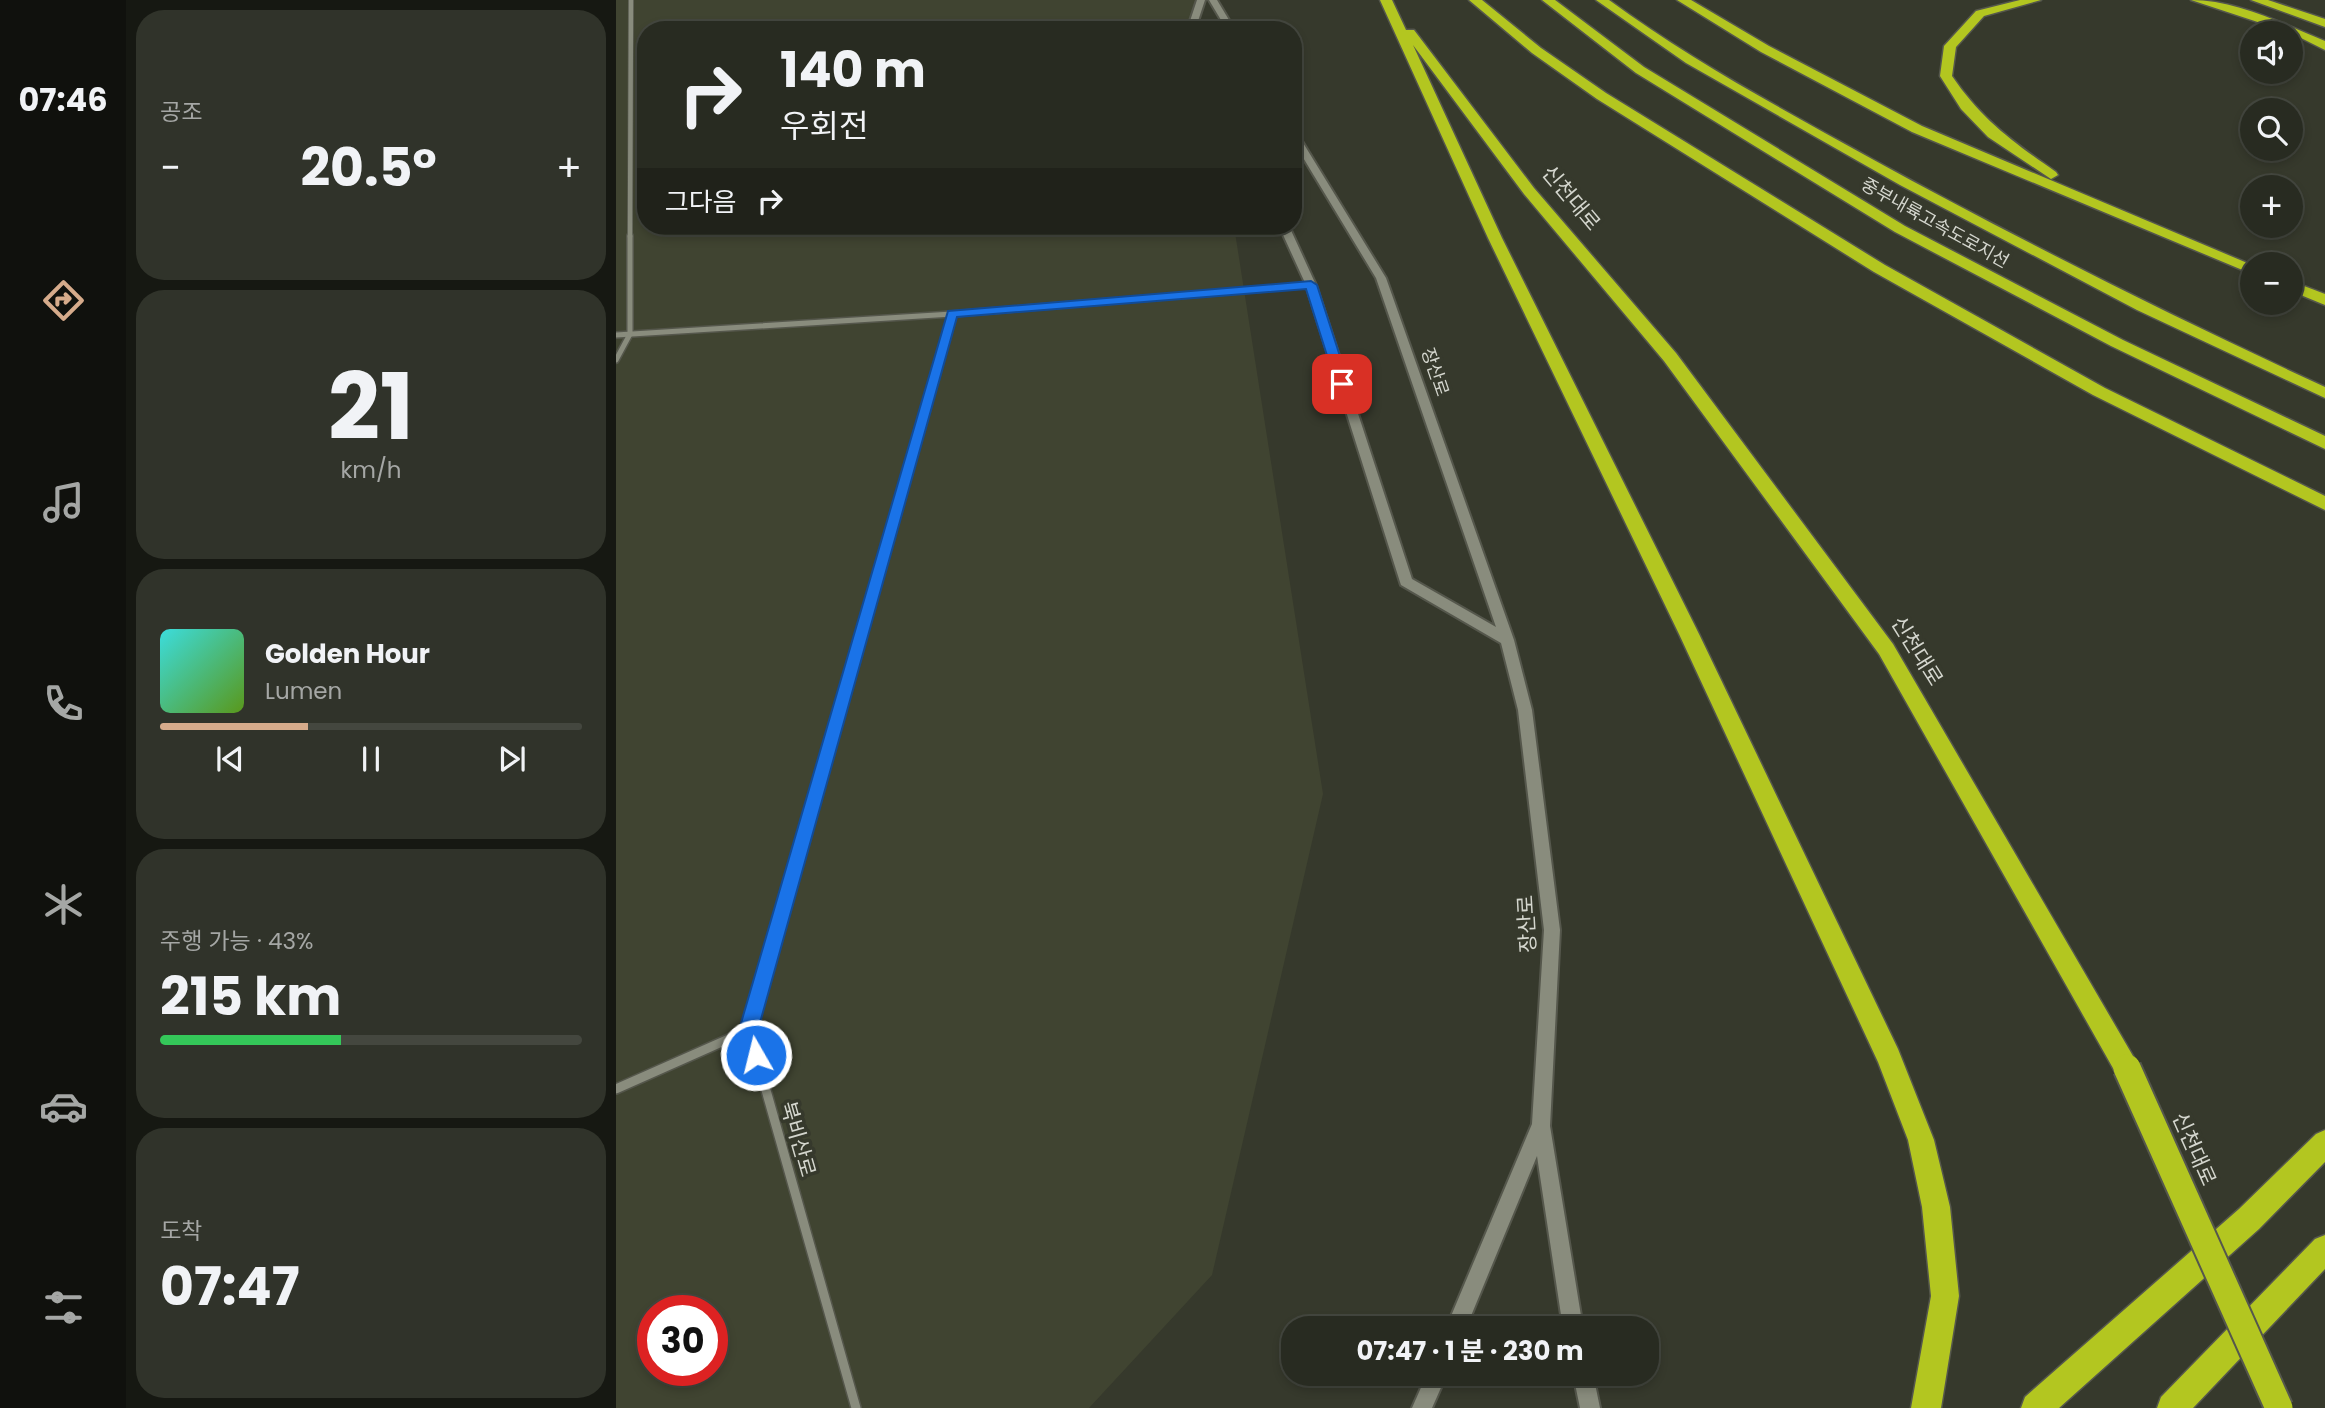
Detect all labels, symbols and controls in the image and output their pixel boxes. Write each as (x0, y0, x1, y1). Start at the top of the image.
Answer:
map controls (2240, 21, 2303, 315)
button: sound (2240, 21, 2303, 84)
text: 140 m (780, 36, 926, 104)
icon: right (665, 49, 756, 140)
text: 07:46 (18, 77, 108, 122)
text: 공조 (160, 96, 202, 128)
button: search (2240, 98, 2303, 161)
text: 우회전 (780, 103, 868, 148)
text: 20.5° (300, 131, 437, 204)
text: − (160, 141, 181, 194)
text: + (556, 141, 582, 194)
street label: 신천대로 (1535, 159, 1607, 237)
street label: 중부내륙고속도로지선 (1857, 171, 2014, 274)
button: + (2240, 175, 2303, 238)
icon: right (751, 182, 789, 220)
text: 그다음 (665, 184, 737, 220)
button: − (2240, 252, 2303, 315)
icon: directions (39, 276, 88, 325)
text: 21 (328, 343, 414, 471)
street label: 장산로 (1416, 344, 1455, 399)
pin (1312, 354, 1372, 414)
icon: arrive (1323, 365, 1361, 403)
text: km/h (340, 454, 402, 486)
icon: music (39, 478, 88, 527)
street label: 신천대로 (1885, 610, 1950, 691)
text: Golden Hour (265, 636, 430, 672)
text: Lumen (265, 675, 342, 707)
icon: phone (39, 679, 88, 728)
icon: previous (211, 740, 249, 778)
icon: pause (352, 740, 390, 778)
icon: next (493, 740, 531, 778)
icon: climate (39, 880, 88, 929)
street label: 장산로 (1511, 894, 1542, 954)
text: 주행 가능 · 43% (160, 925, 313, 957)
text: 215 km (160, 960, 341, 1033)
position arrow (719, 1018, 793, 1092)
icon: car (39, 1082, 88, 1131)
street label: 북비산로 (774, 1098, 823, 1180)
street label: 신천대로 (2165, 1108, 2223, 1190)
text: 도착 (160, 1215, 202, 1247)
text: 07:47 (160, 1250, 300, 1323)
icon: filters (39, 1283, 88, 1332)
speed limit sign: 30 (637, 1295, 728, 1386)
text: 07:47 · 1 분 · 230 m (1356, 1333, 1584, 1369)

